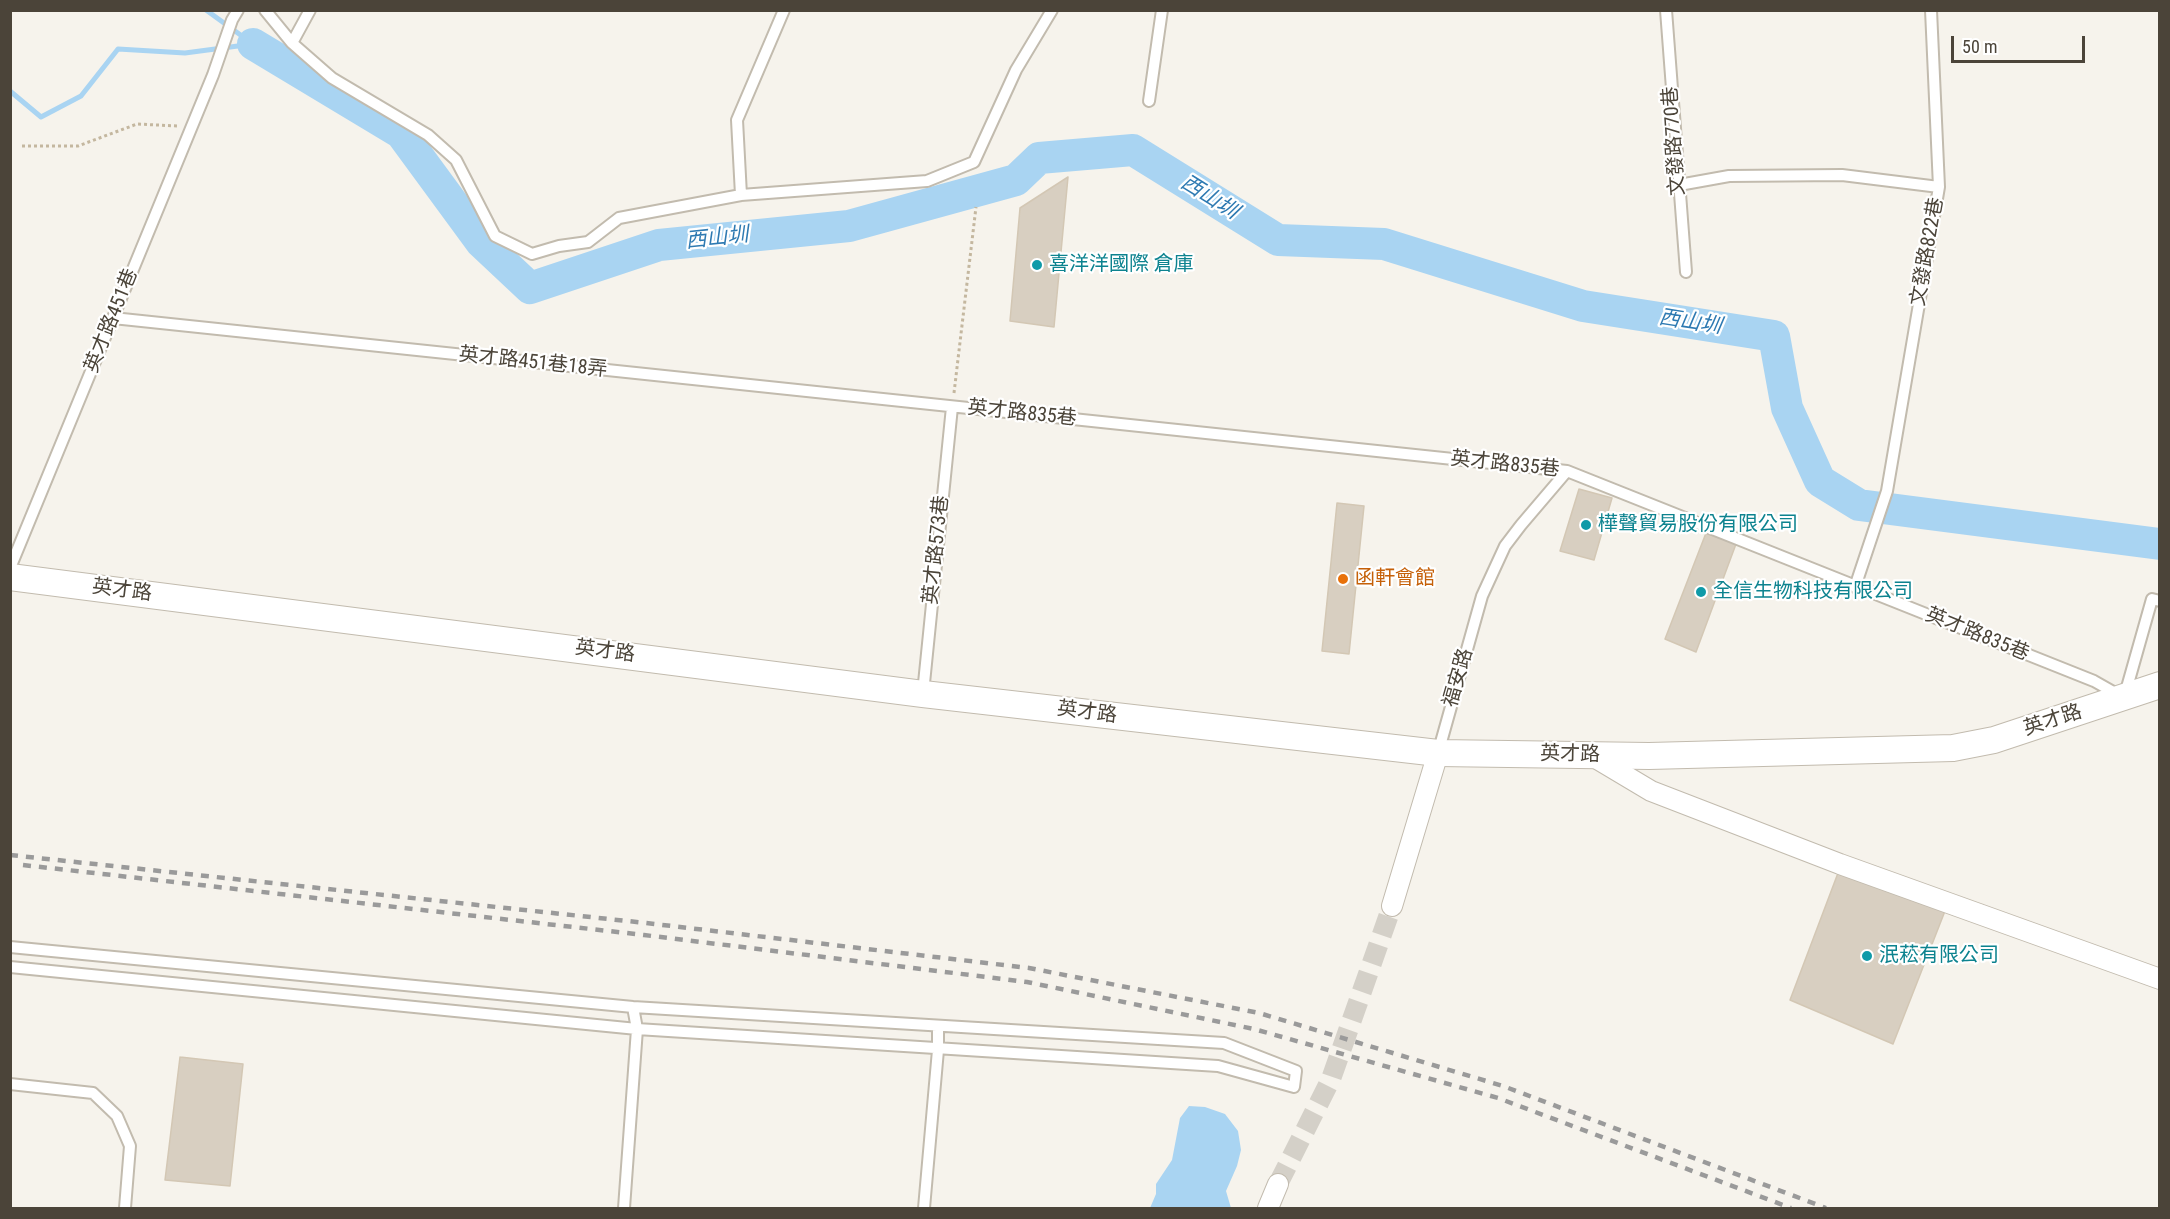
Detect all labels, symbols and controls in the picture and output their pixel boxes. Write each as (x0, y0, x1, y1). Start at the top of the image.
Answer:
scale bar (1954, 24, 2088, 62)
text: 50 m (1962, 36, 1997, 57)
street label: 文發路770巷 (1659, 85, 1691, 197)
water label: 西山圳 (1176, 171, 1242, 225)
street label: 文發路822巷 (1907, 196, 1949, 308)
water label: 西山圳 (684, 223, 750, 255)
place label: 喜洋洋國際 倉庫 (1049, 253, 1194, 277)
marker: 喜洋洋國際 倉庫 (1030, 258, 1044, 272)
street label: 英才路451巷 (80, 266, 144, 376)
water label: 西山圳 (1657, 306, 1723, 340)
street label: 英才路451巷18弄 (457, 343, 609, 383)
street label: 英才路835巷 (966, 396, 1078, 432)
street label: 英才路835巷 (1449, 447, 1561, 483)
street label: 英才路573巷 (919, 494, 955, 606)
place label: 樺聲貿易股份有限公司 (1598, 513, 1798, 537)
marker: 樺聲貿易股份有限公司 (1579, 518, 1593, 532)
place label: 函軒會館 (1355, 567, 1435, 591)
marker: 函軒會館 (1336, 572, 1350, 586)
street label: 英才路 (91, 575, 153, 607)
place label: 全信生物科技有限公司 (1713, 580, 1913, 604)
marker: 全信生物科技有限公司 (1694, 585, 1708, 599)
street label: 英才路835巷 (1922, 603, 2032, 667)
street label: 英才路 (574, 636, 636, 668)
street label: 福安路 (1439, 646, 1479, 710)
street label: 英才路 (1056, 697, 1118, 729)
street label: 英才路 (2021, 700, 2085, 742)
street label: 英才路 (1540, 742, 1600, 768)
place label: 泯菘有限公司 (1879, 944, 1999, 968)
marker: 泯菘有限公司 (1860, 949, 1874, 963)

